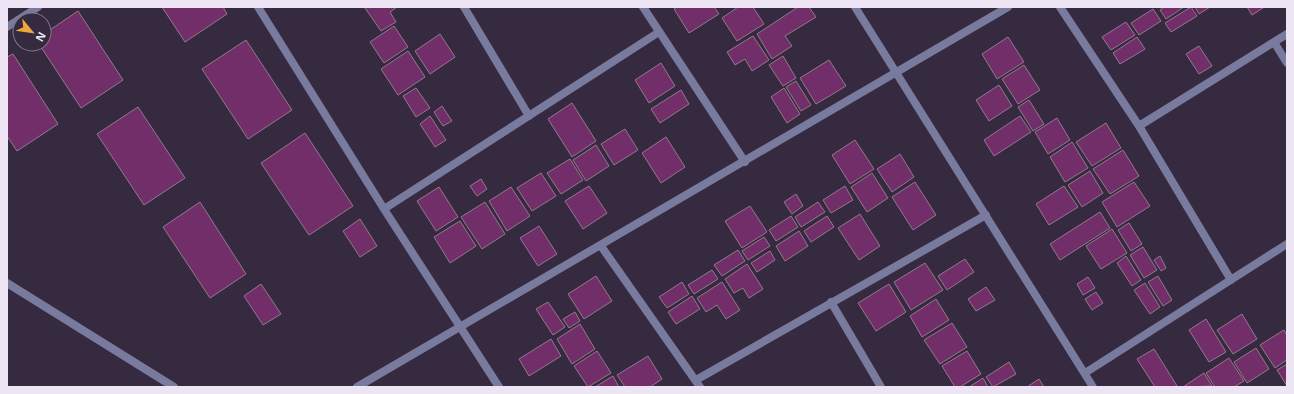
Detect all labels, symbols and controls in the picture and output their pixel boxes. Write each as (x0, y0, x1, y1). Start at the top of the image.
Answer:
north arrow (12, 12, 52, 52)
text: N (32, 30, 50, 45)

